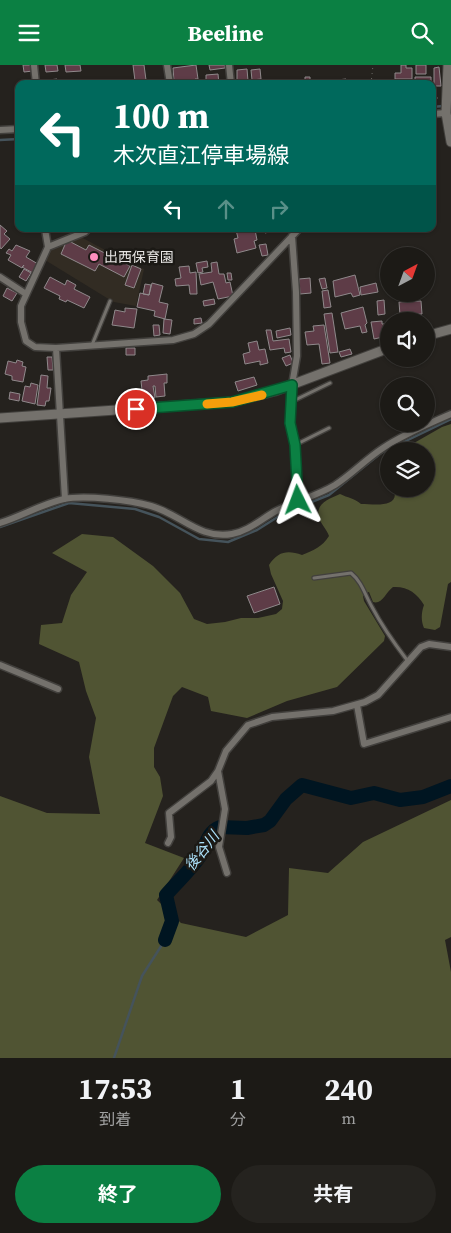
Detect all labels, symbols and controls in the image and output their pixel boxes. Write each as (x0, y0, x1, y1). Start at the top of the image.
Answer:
text: Beeline (187, 18, 264, 48)
icon: menu (15, 19, 43, 47)
icon: search (408, 19, 436, 47)
text: 100 m (113, 92, 209, 140)
icon: left (30, 100, 95, 165)
text: 木次直江停車場線 (113, 140, 289, 170)
icon: left (159, 195, 187, 223)
icon: ahead (212, 195, 240, 223)
icon: right (265, 195, 293, 223)
place label: 出西保育園 (104, 247, 174, 267)
north arrow (380, 247, 435, 303)
map controls (380, 247, 435, 497)
marker: 出西保育園 (88, 251, 100, 263)
button: sound (380, 312, 435, 367)
button: search (380, 377, 435, 432)
pin (115, 388, 157, 430)
icon: arrive (122, 395, 150, 423)
button: layers (380, 442, 435, 497)
position arrow (271, 473, 323, 525)
water label: 後谷川 (179, 825, 225, 875)
text: 17:53 (78, 1068, 152, 1109)
text: 1 (230, 1068, 246, 1109)
text: 240 (324, 1069, 373, 1110)
text: m (341, 1107, 356, 1129)
text: 到着 (99, 1108, 131, 1130)
text: 分 (230, 1108, 246, 1130)
button: 終了 (15, 1165, 221, 1223)
button: 共有 (231, 1165, 436, 1223)

